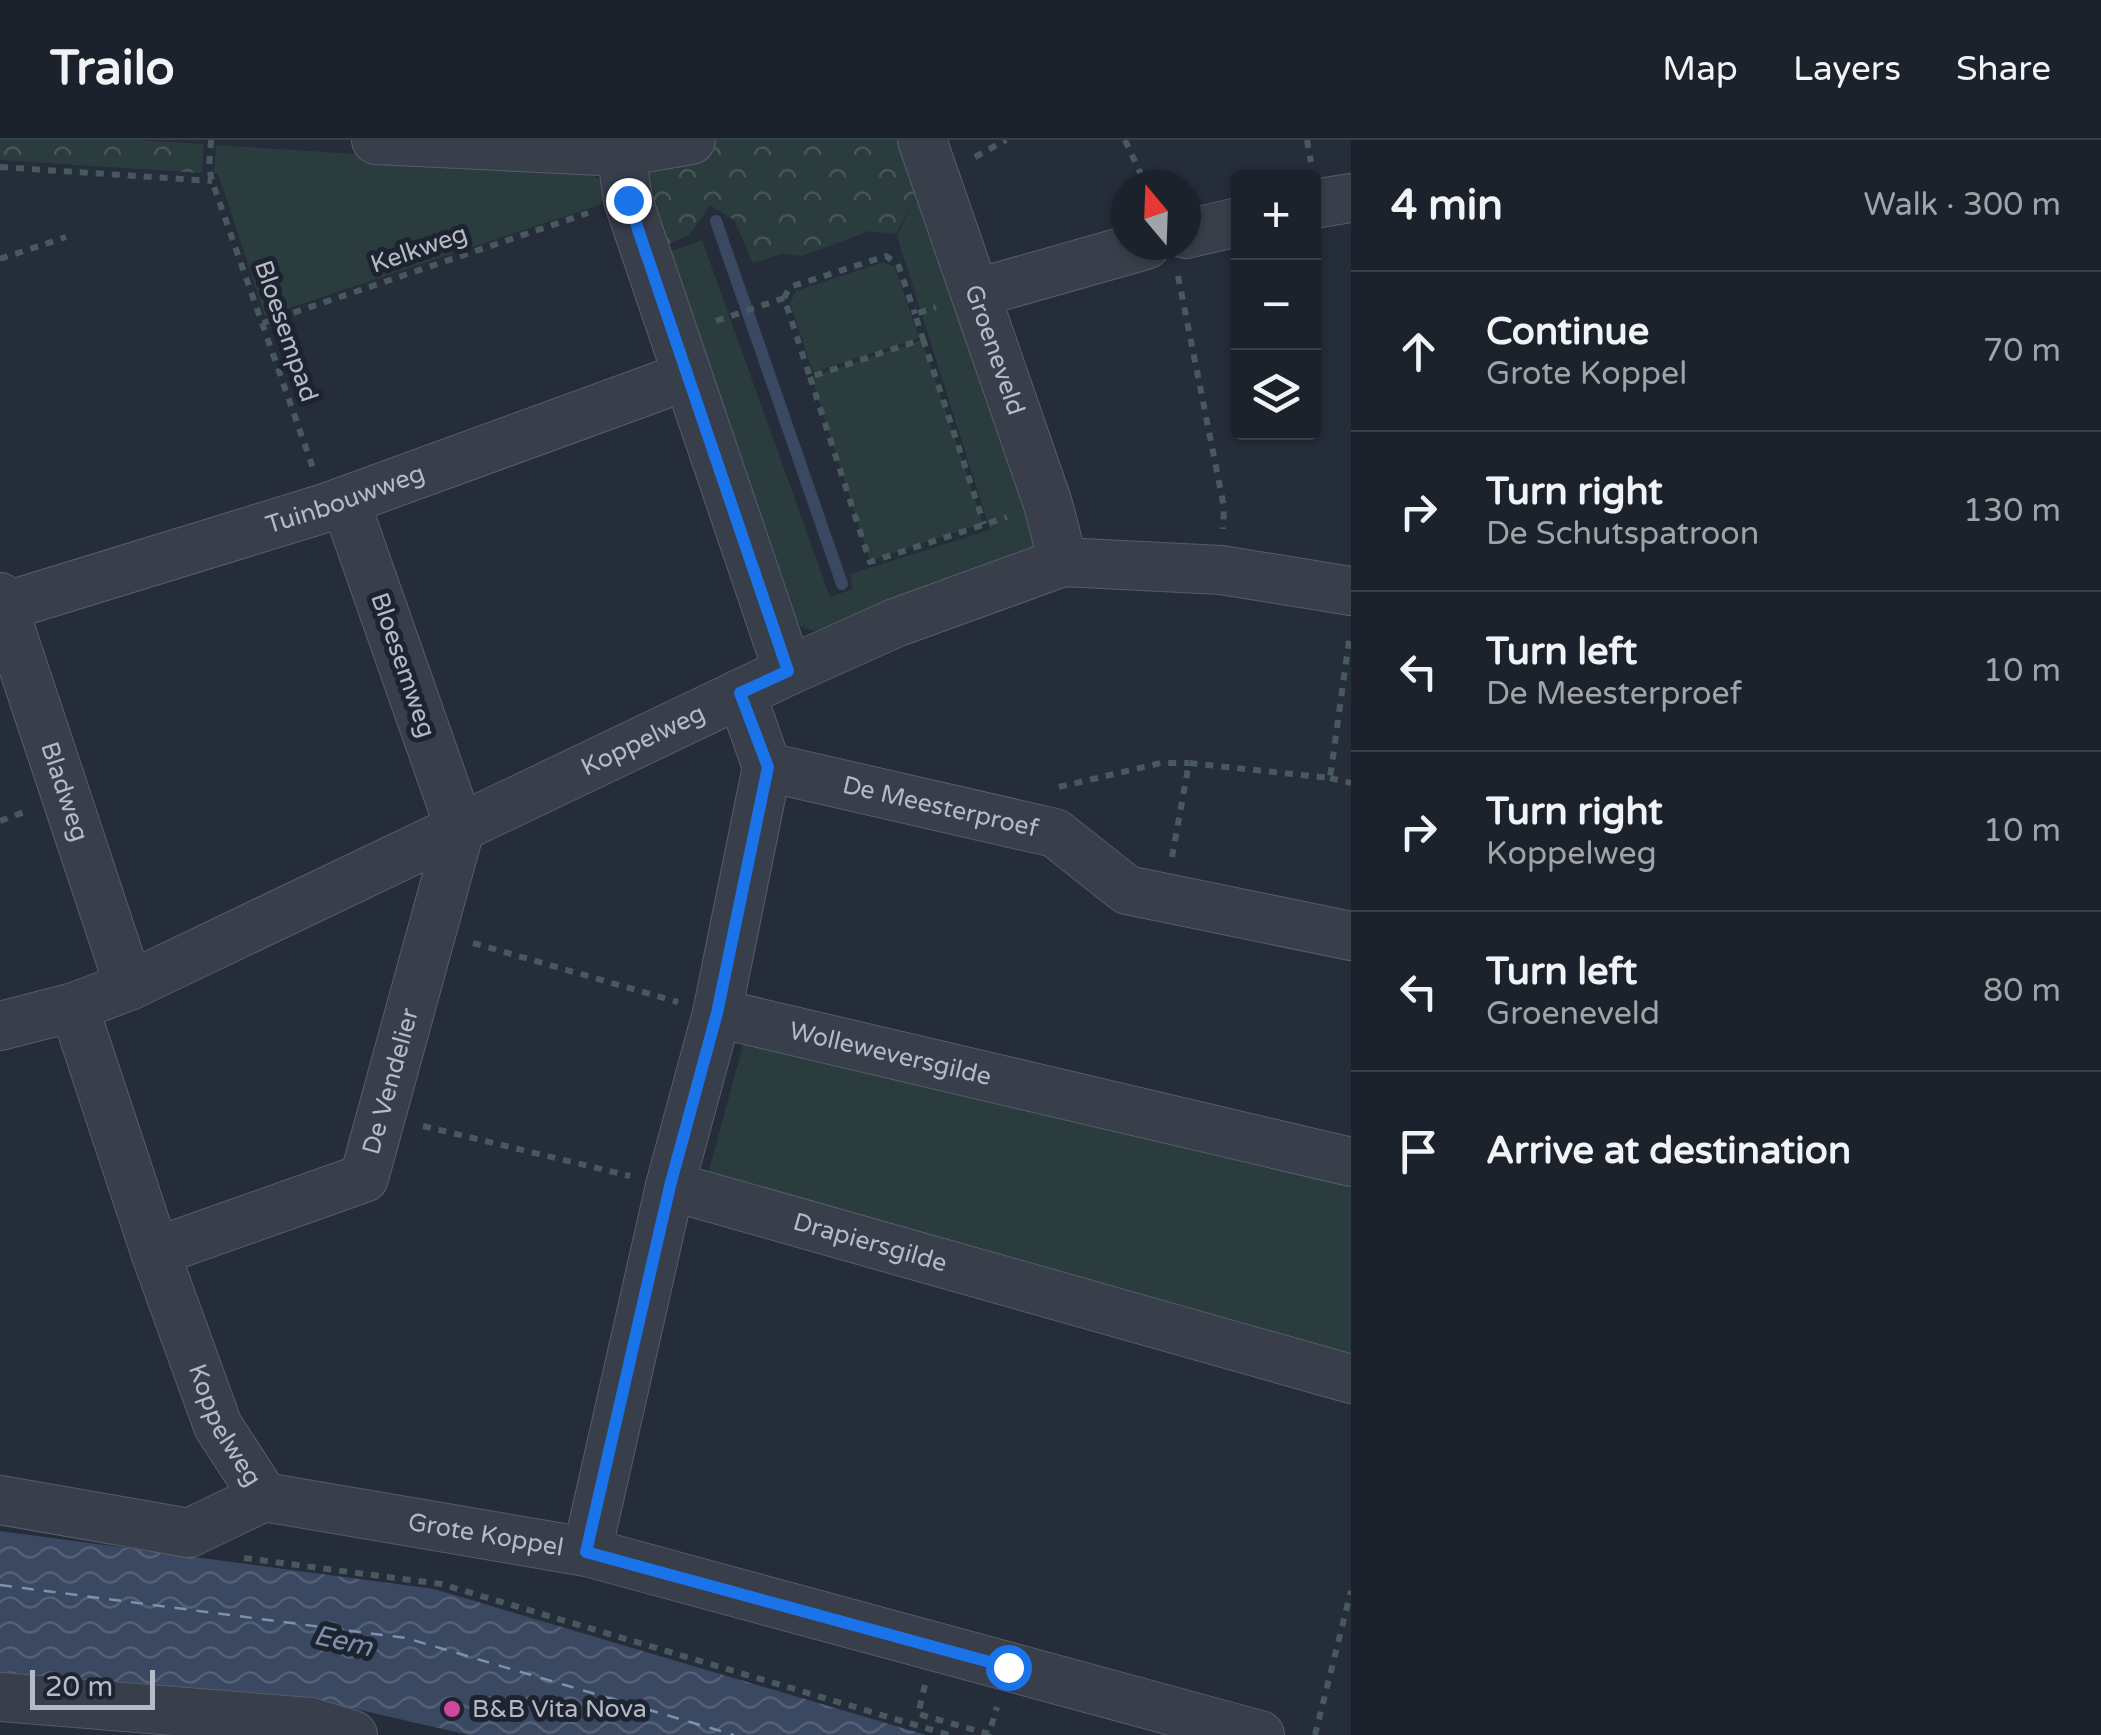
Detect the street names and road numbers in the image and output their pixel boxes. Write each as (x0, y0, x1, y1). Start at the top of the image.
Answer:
street label: Kelkweg (367, 218, 471, 280)
street label: Bloesempad (248, 256, 324, 406)
street label: Groeneveld (958, 281, 1031, 419)
street label: Tuinbouwweg (262, 458, 429, 540)
street label: Bloesemweg (364, 589, 442, 741)
street label: Koppelweg (576, 698, 710, 783)
street label: Bladweg (34, 738, 95, 845)
street label: De Meesterproef (840, 770, 1042, 844)
street label: De Vendelier (356, 1004, 425, 1158)
street label: Wolleweversgilde (786, 1015, 994, 1092)
street label: Drapiersgilde (790, 1207, 950, 1279)
street label: Koppelweg (182, 1360, 268, 1492)
street label: Grote Koppel (406, 1507, 566, 1563)

